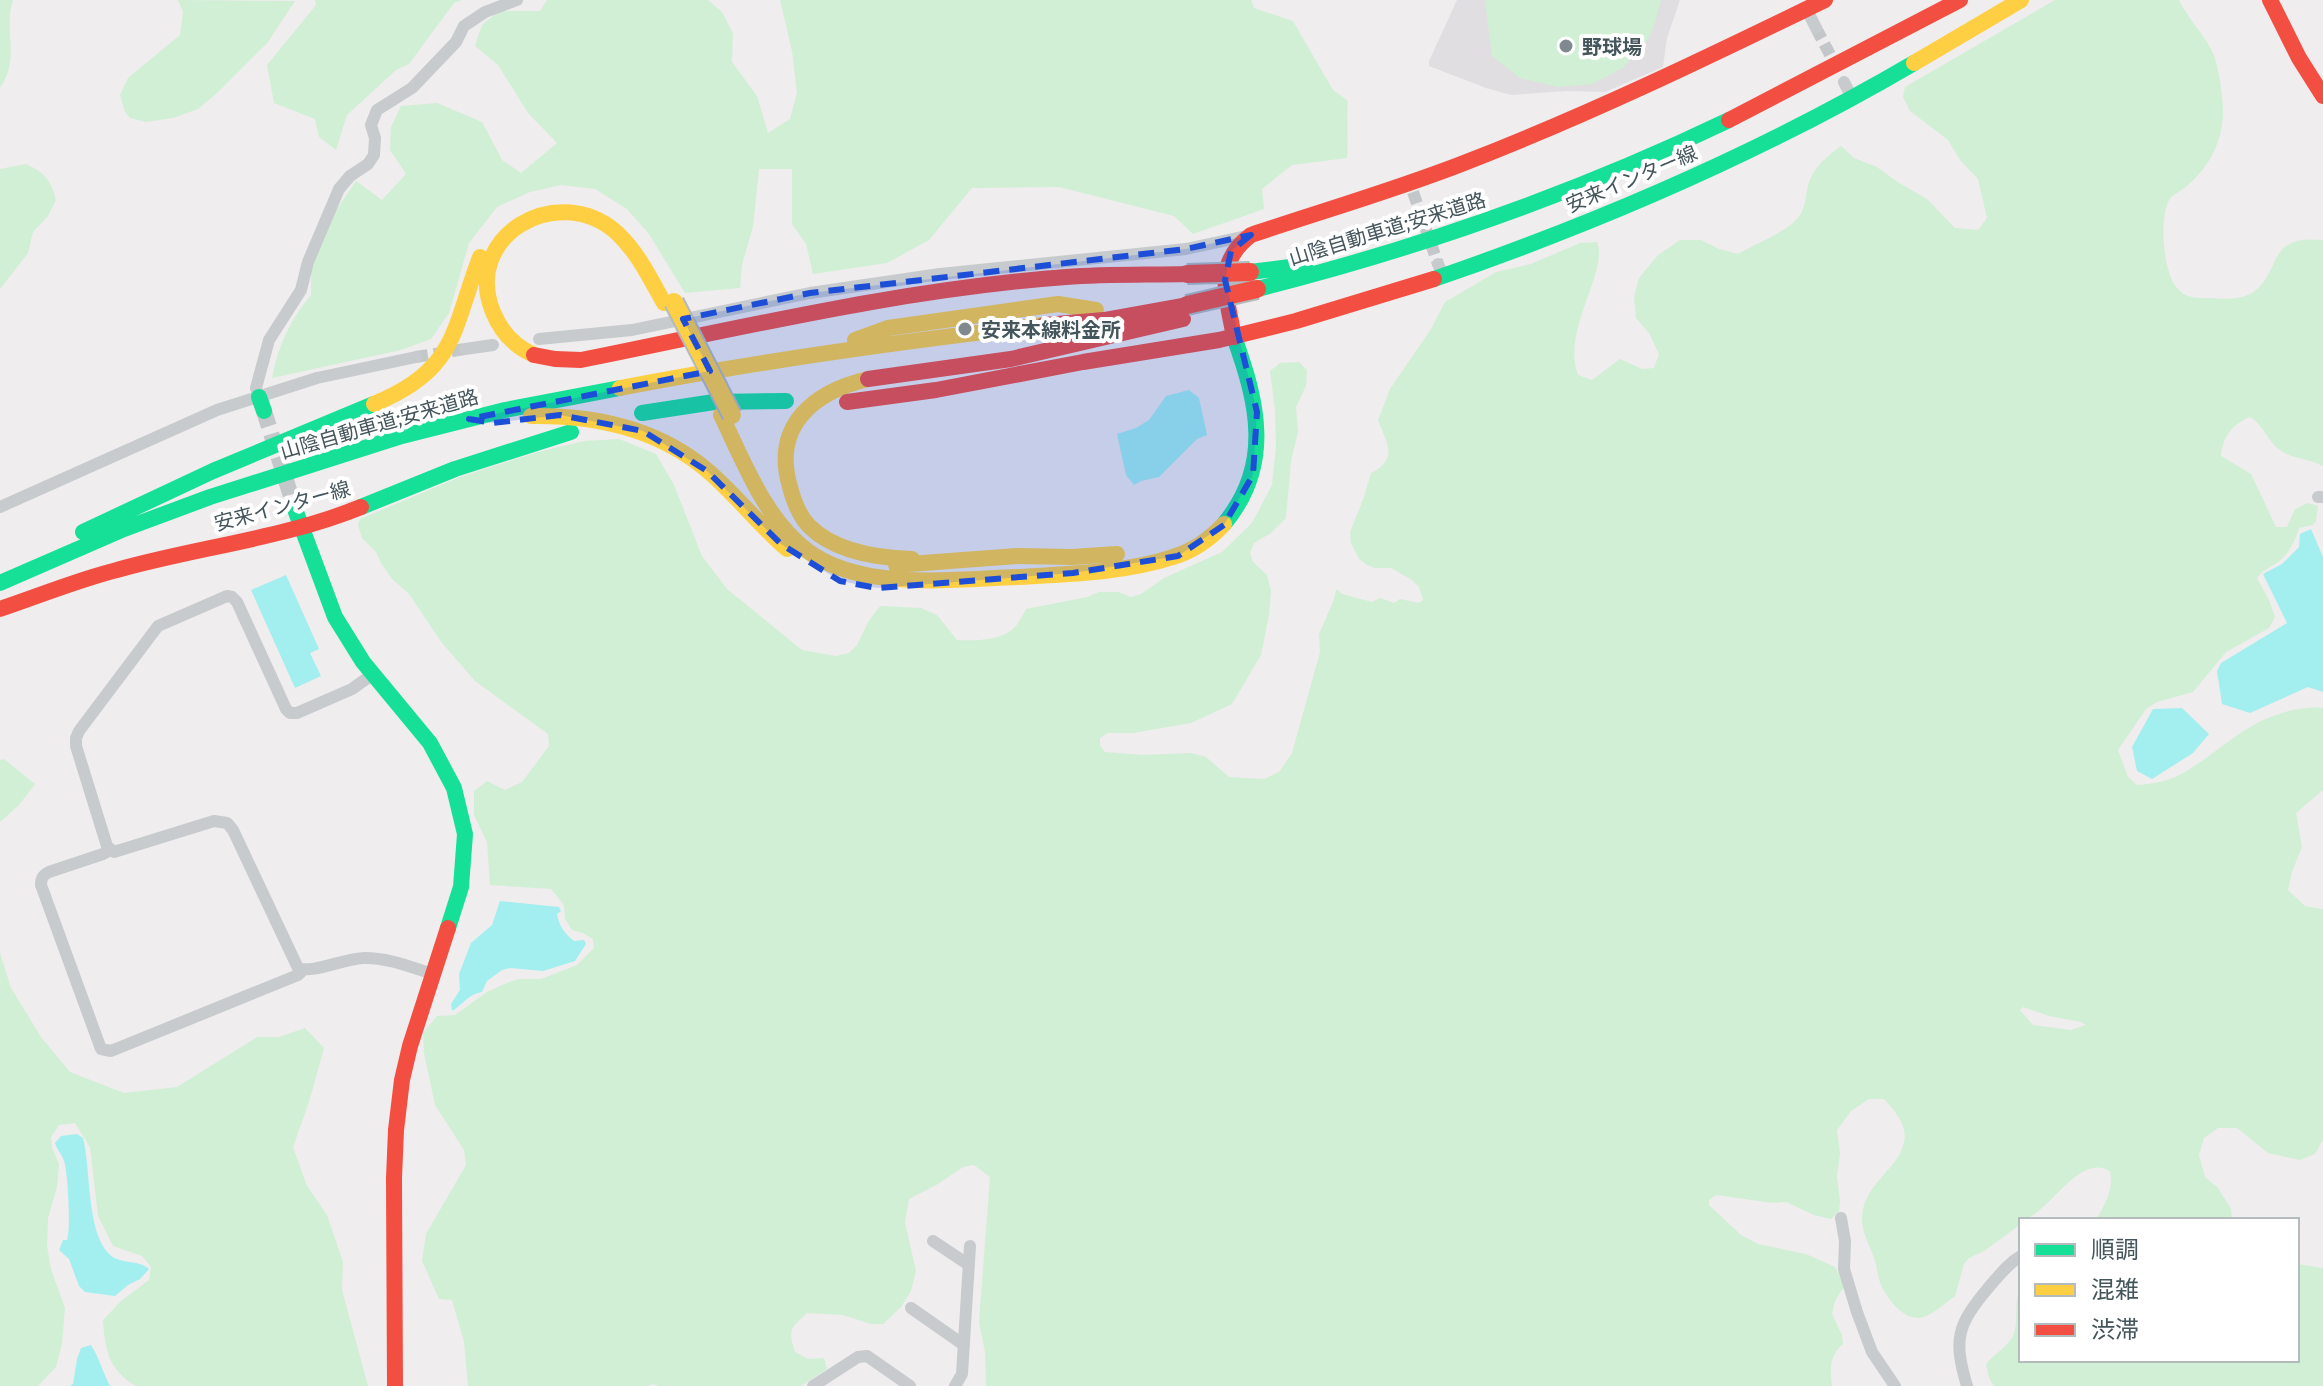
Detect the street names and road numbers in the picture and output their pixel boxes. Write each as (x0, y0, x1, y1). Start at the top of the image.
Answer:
street label: 安来インター線 (1562, 140, 1700, 216)
street label: 山陰自動車道;安来道路 (1286, 187, 1488, 269)
street label: 山陰自動車道;安来道路 (277, 383, 481, 463)
street label: 安来インター線 (211, 475, 353, 535)

